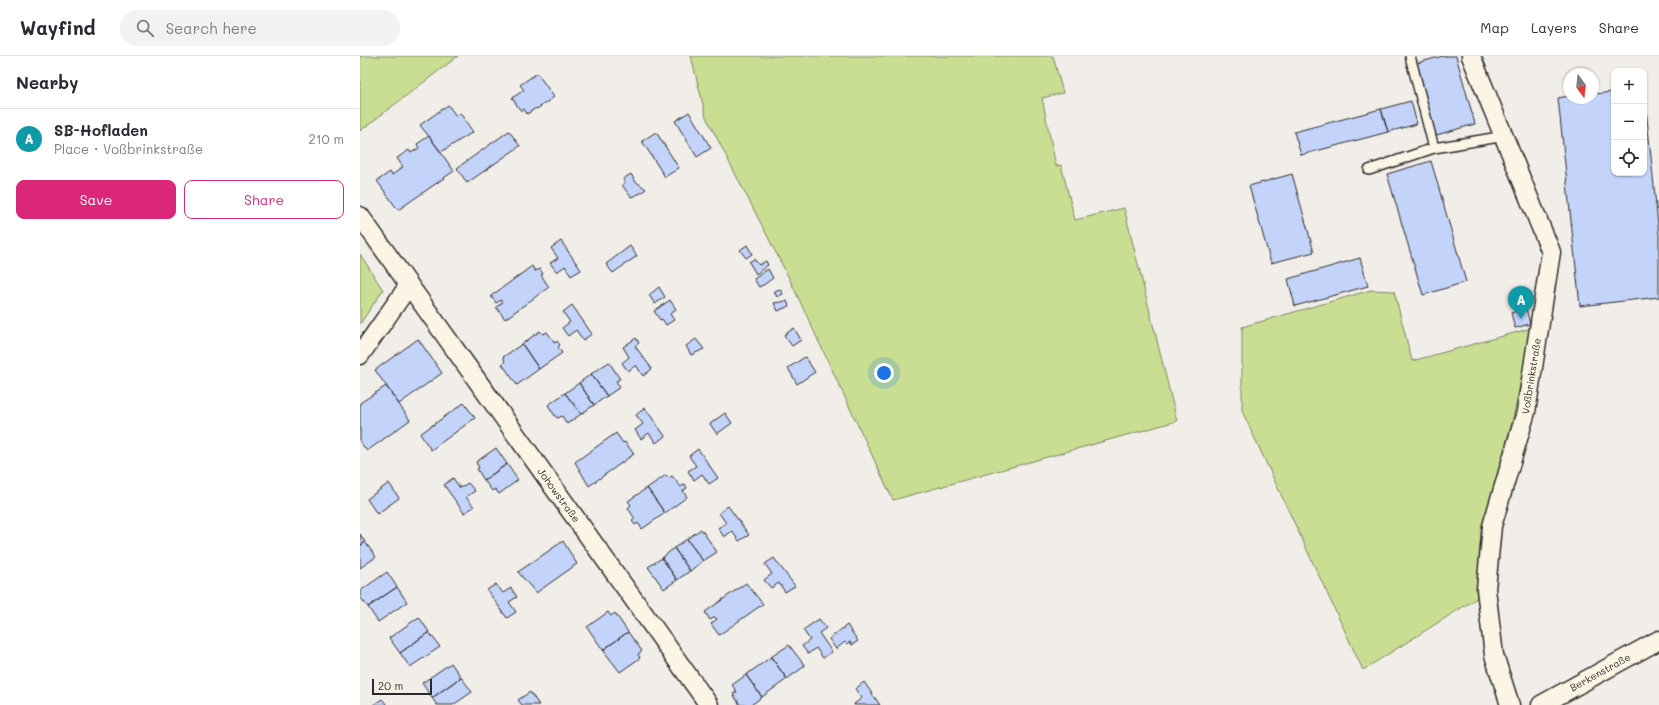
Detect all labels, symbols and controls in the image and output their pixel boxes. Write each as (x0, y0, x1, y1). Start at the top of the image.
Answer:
search box (120, 10, 400, 46)
text: Wayfind (20, 15, 96, 40)
icon: search (134, 17, 156, 39)
text: Search here (166, 18, 257, 38)
text: Map (1480, 18, 1509, 37)
text: Layers (1531, 18, 1577, 37)
text: Share (1599, 18, 1639, 37)
north arrow (1563, 68, 1599, 104)
map controls (1611, 68, 1647, 176)
button: + (1611, 68, 1647, 104)
text: Nearby (16, 71, 78, 93)
button: − (1611, 104, 1647, 140)
text: SB-Hofladen (54, 120, 148, 140)
text: A (24, 130, 34, 147)
text: 210 m (308, 130, 344, 147)
text: Place · Voßbrinkstraße (54, 140, 203, 157)
button: locate (1611, 140, 1647, 176)
button: Save (16, 180, 176, 219)
button: Share (184, 180, 344, 219)
pin: A (1508, 286, 1534, 319)
street label: Voßbrinkstraße (1518, 337, 1544, 415)
your location (874, 363, 894, 383)
street label: Johowstraße (535, 465, 583, 525)
street label: Berkenstraße (1567, 650, 1633, 694)
scale bar (372, 677, 432, 696)
text: 20 m (378, 678, 403, 693)

